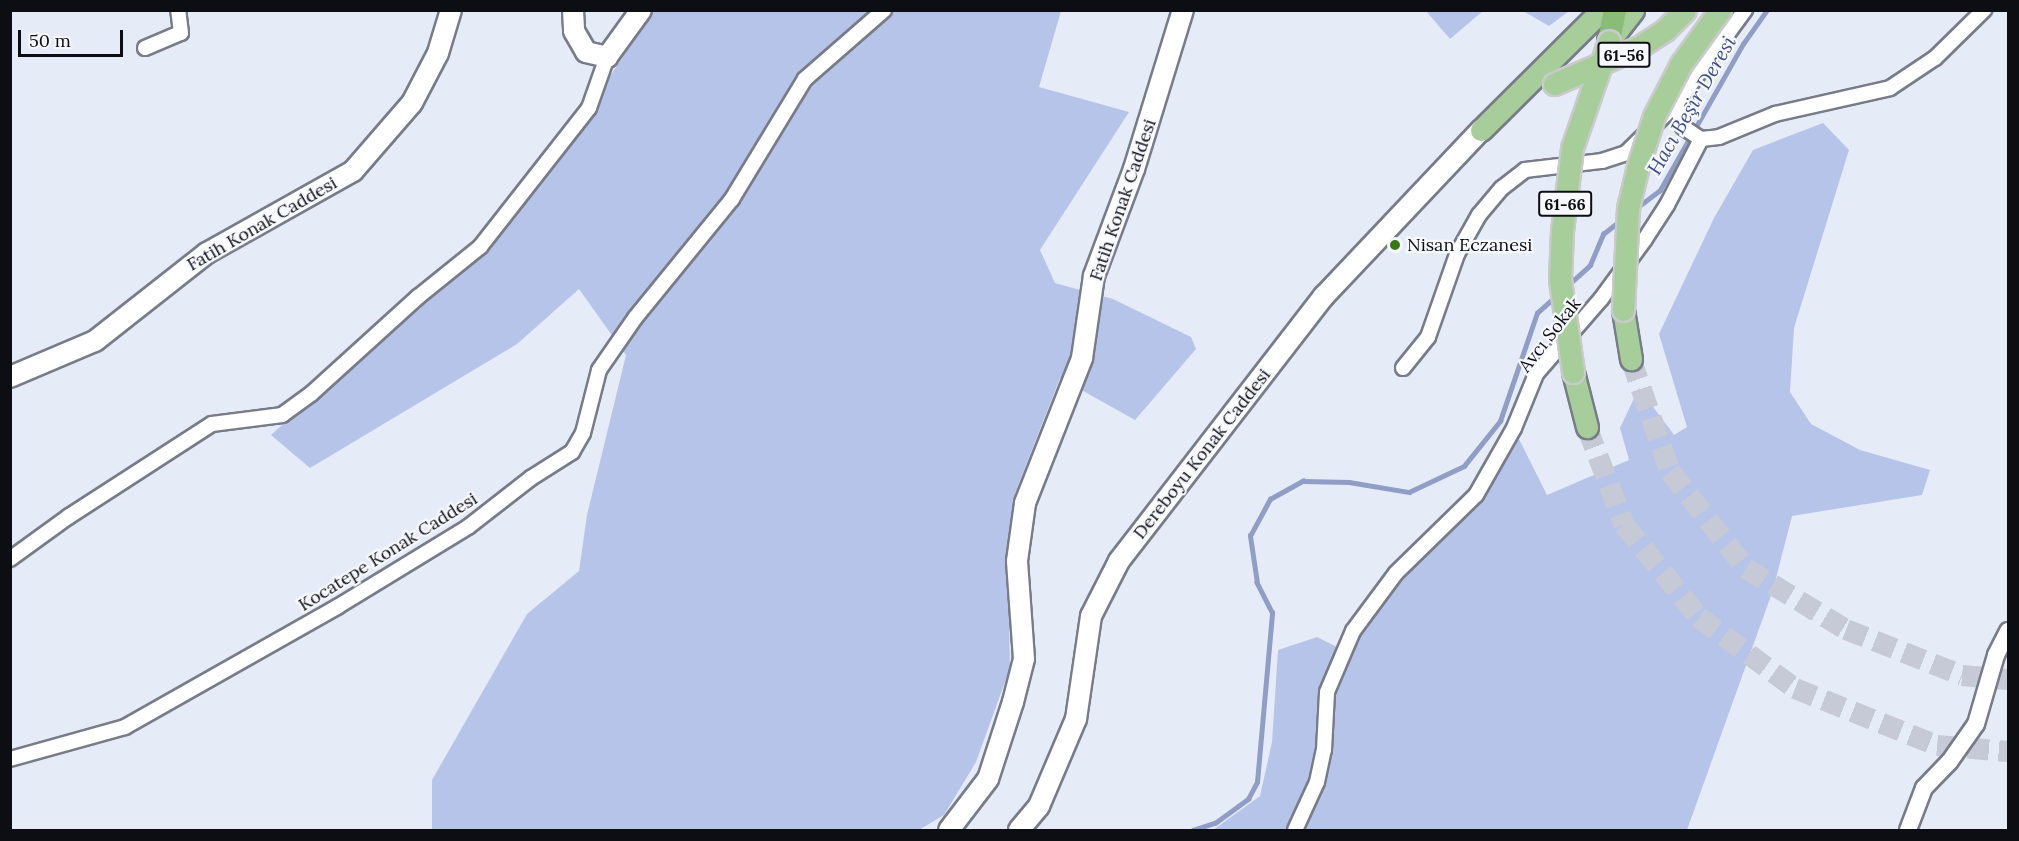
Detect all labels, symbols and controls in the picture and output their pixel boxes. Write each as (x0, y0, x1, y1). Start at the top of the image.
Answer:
scale bar (21, 18, 126, 56)
text: 50 m (29, 29, 71, 52)
water label: Hacı Beşir Deresi (1642, 31, 1740, 179)
road number: 61-56 (1597, 42, 1651, 68)
street label: Fatih Konak Caddesi (1085, 116, 1161, 284)
street label: Fatih Konak Caddesi (183, 172, 341, 276)
road number: 61-66 (1538, 191, 1592, 217)
place label: Nisan Eczanesi (1407, 234, 1532, 256)
marker: Nisan Eczanesi (1388, 238, 1402, 252)
street label: Avcı Sokak (1514, 293, 1586, 377)
street label: Dereboyu Konak Caddesi (1129, 365, 1275, 543)
street label: Kocatepe Konak Caddesi (295, 488, 481, 616)

